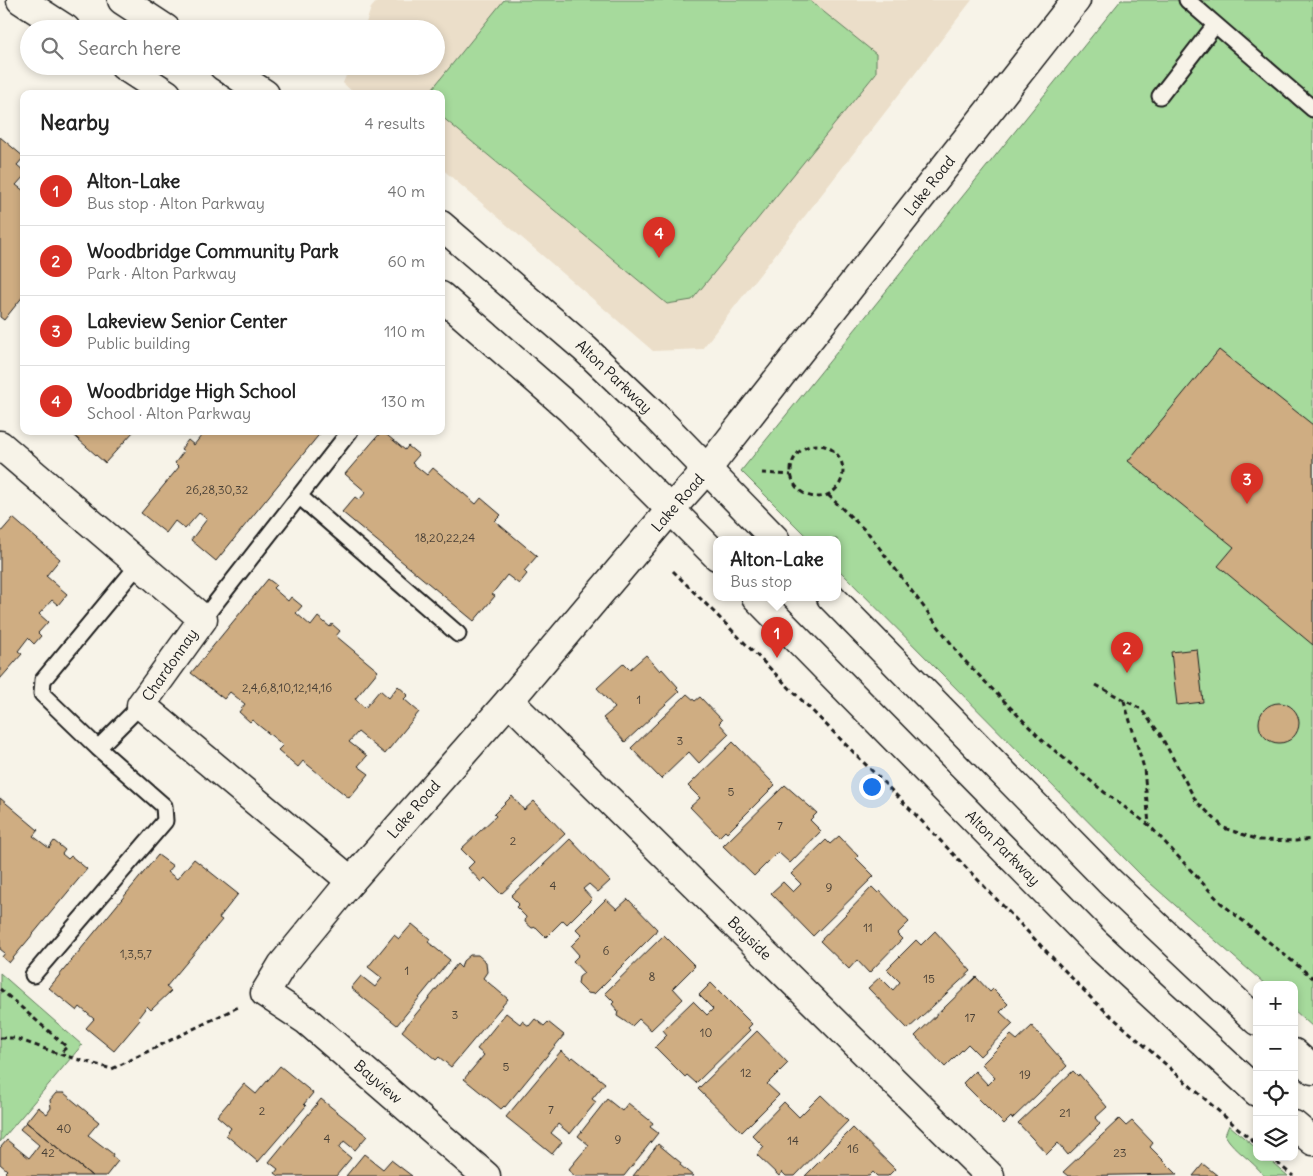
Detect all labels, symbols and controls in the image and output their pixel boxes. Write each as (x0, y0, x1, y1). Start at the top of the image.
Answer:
search box (20, 20, 445, 75)
icon: search (38, 34, 66, 62)
text: Search here (78, 36, 181, 60)
text: Nearby (40, 109, 110, 136)
text: 4 results (364, 113, 425, 133)
street label: Lake Road (900, 152, 959, 219)
text: Alton-Lake (87, 169, 180, 193)
text: 1 (53, 181, 59, 201)
text: 40 m (387, 181, 425, 201)
text: Bus stop · Alton Parkway (87, 193, 265, 213)
pin: 4 (643, 217, 675, 258)
text: Woodbridge Community Park (87, 239, 339, 263)
text: 2 (52, 251, 60, 271)
text: 60 m (387, 251, 425, 271)
text: Park · Alton Parkway (87, 263, 236, 283)
text: Lakeview Senior Center (87, 309, 287, 333)
text: 3 (51, 321, 61, 341)
text: 110 m (384, 321, 425, 341)
text: Public building (87, 333, 190, 353)
street label: Alton Parkway (572, 335, 656, 417)
text: Woodbridge High School (87, 379, 296, 403)
text: 4 (51, 391, 61, 411)
text: 130 m (381, 391, 425, 411)
text: School · Alton Parkway (87, 403, 251, 423)
pin: 3 (1231, 463, 1263, 504)
street label: Lake Road (647, 470, 708, 536)
house number: 26,28,30,32 (186, 482, 249, 497)
house number: 18,20,22,24 (415, 530, 475, 545)
popup (713, 536, 841, 601)
text: Alton-Lake (730, 547, 824, 571)
text: Bus stop (730, 571, 792, 591)
pin: 1 (761, 617, 793, 658)
street label: Chardonnay (138, 625, 202, 705)
pin: 2 (1111, 632, 1143, 673)
house number: 2,4,6,8,10,12,14,16 (242, 680, 332, 695)
house number: 1 (637, 692, 641, 707)
house number: 3 (677, 733, 684, 748)
your location (859, 774, 885, 800)
street label: Lake Road (383, 776, 444, 842)
house number: 5 (728, 784, 735, 799)
street label: Alton Parkway (962, 806, 1044, 890)
house number: 7 (777, 818, 783, 833)
house number: 2 (510, 833, 517, 848)
house number: 4 (550, 878, 557, 893)
house number: 9 (826, 880, 833, 895)
street label: Bayside (724, 912, 776, 964)
house number: 11 (863, 920, 873, 935)
house number: 6 (603, 943, 610, 958)
house number: 1,3,5,7 (120, 946, 152, 961)
house number: 1 (405, 963, 409, 978)
house number: 8 (649, 969, 656, 984)
house number: 15 (923, 971, 935, 986)
map controls (1253, 981, 1298, 1161)
button: + (1253, 981, 1298, 1026)
house number: 3 (452, 1007, 459, 1022)
house number: 17 (965, 1010, 975, 1025)
house number: 10 (700, 1025, 712, 1040)
button: − (1253, 1026, 1298, 1071)
street label: Bayview (350, 1056, 406, 1108)
house number: 5 (503, 1059, 510, 1074)
house number: 12 (740, 1065, 752, 1080)
house number: 19 (1019, 1067, 1031, 1082)
button: locate (1253, 1071, 1298, 1116)
house number: 7 (548, 1102, 554, 1117)
house number: 2 (259, 1103, 266, 1118)
house number: 21 (1059, 1105, 1071, 1120)
button: layers (1253, 1116, 1298, 1161)
house number: 40 (57, 1121, 72, 1136)
house number: 4 (324, 1131, 331, 1146)
house number: 9 (615, 1132, 622, 1147)
house number: 14 (787, 1133, 799, 1148)
house number: 16 (847, 1141, 859, 1156)
house number: 42 (41, 1145, 55, 1160)
house number: 23 (1113, 1145, 1127, 1160)

